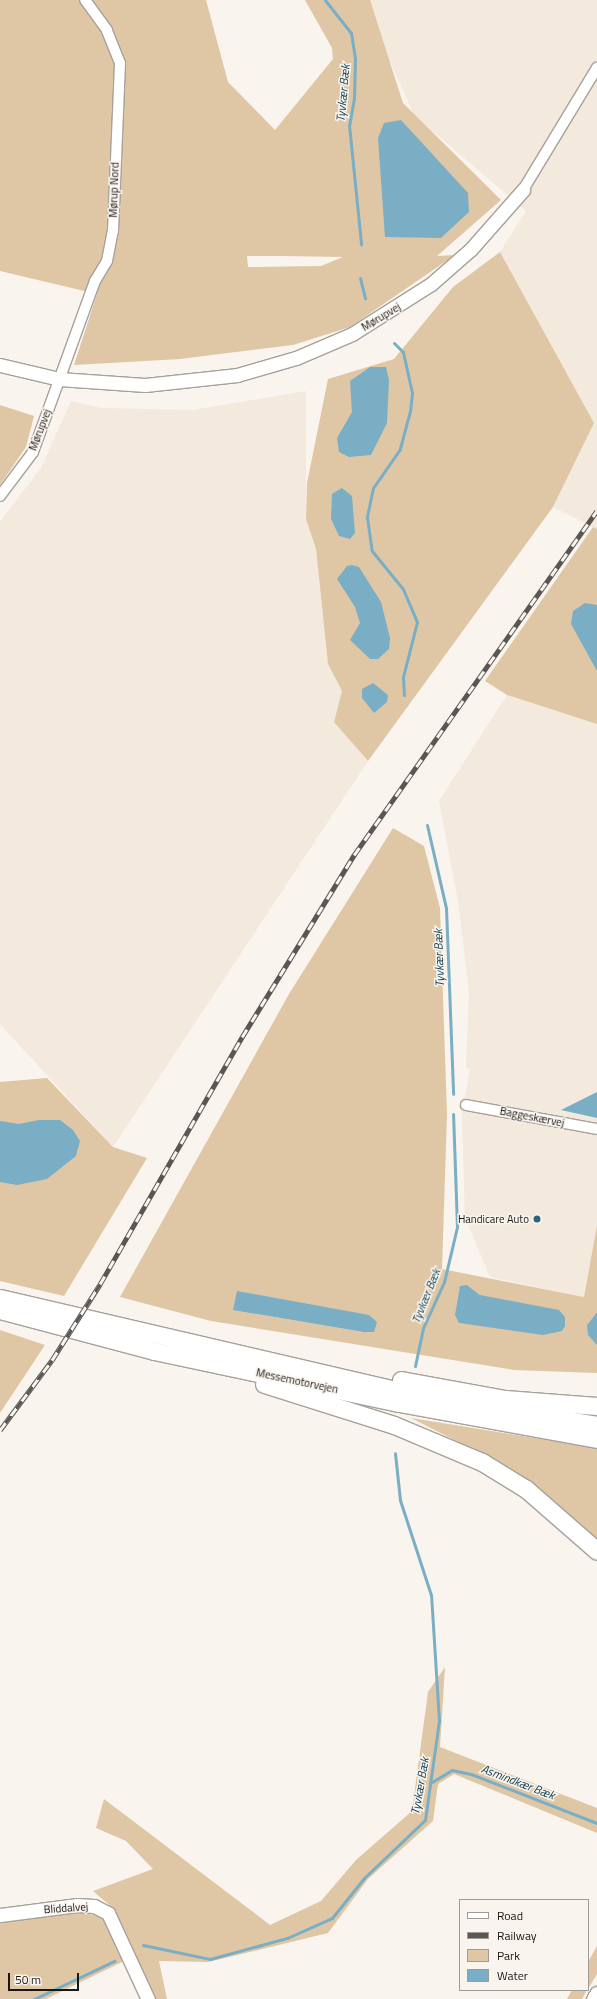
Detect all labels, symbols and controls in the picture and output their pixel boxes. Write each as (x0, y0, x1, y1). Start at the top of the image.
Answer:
water label: Tyvkær Bæk (333, 64, 353, 122)
street label: Mørup Nord (106, 162, 122, 218)
street label: Mørupvej (359, 300, 403, 334)
street label: Mørupvej (26, 407, 54, 453)
water label: Tyvkær Bæk (431, 929, 447, 987)
street label: Baggeskærvej (499, 1104, 565, 1130)
place label: Handicare Auto (458, 1212, 529, 1226)
marker: Handicare Auto (532, 1214, 542, 1224)
water label: Tyvkær Bæk (409, 1267, 443, 1325)
street label: Messemotorvejen (255, 1366, 339, 1396)
water label: Tyvkær Bæk (408, 1756, 432, 1816)
water label: Asmindkær Bæk (479, 1761, 557, 1803)
legend (459, 1899, 589, 1991)
street label: Bliddalvej (43, 1900, 89, 1916)
text: Road (497, 1906, 523, 1925)
text: Railway (497, 1926, 537, 1945)
text: Park (497, 1946, 520, 1965)
scale bar (10, 1965, 81, 1991)
text: Water (497, 1966, 528, 1985)
text: 50 m (15, 1970, 41, 1989)

